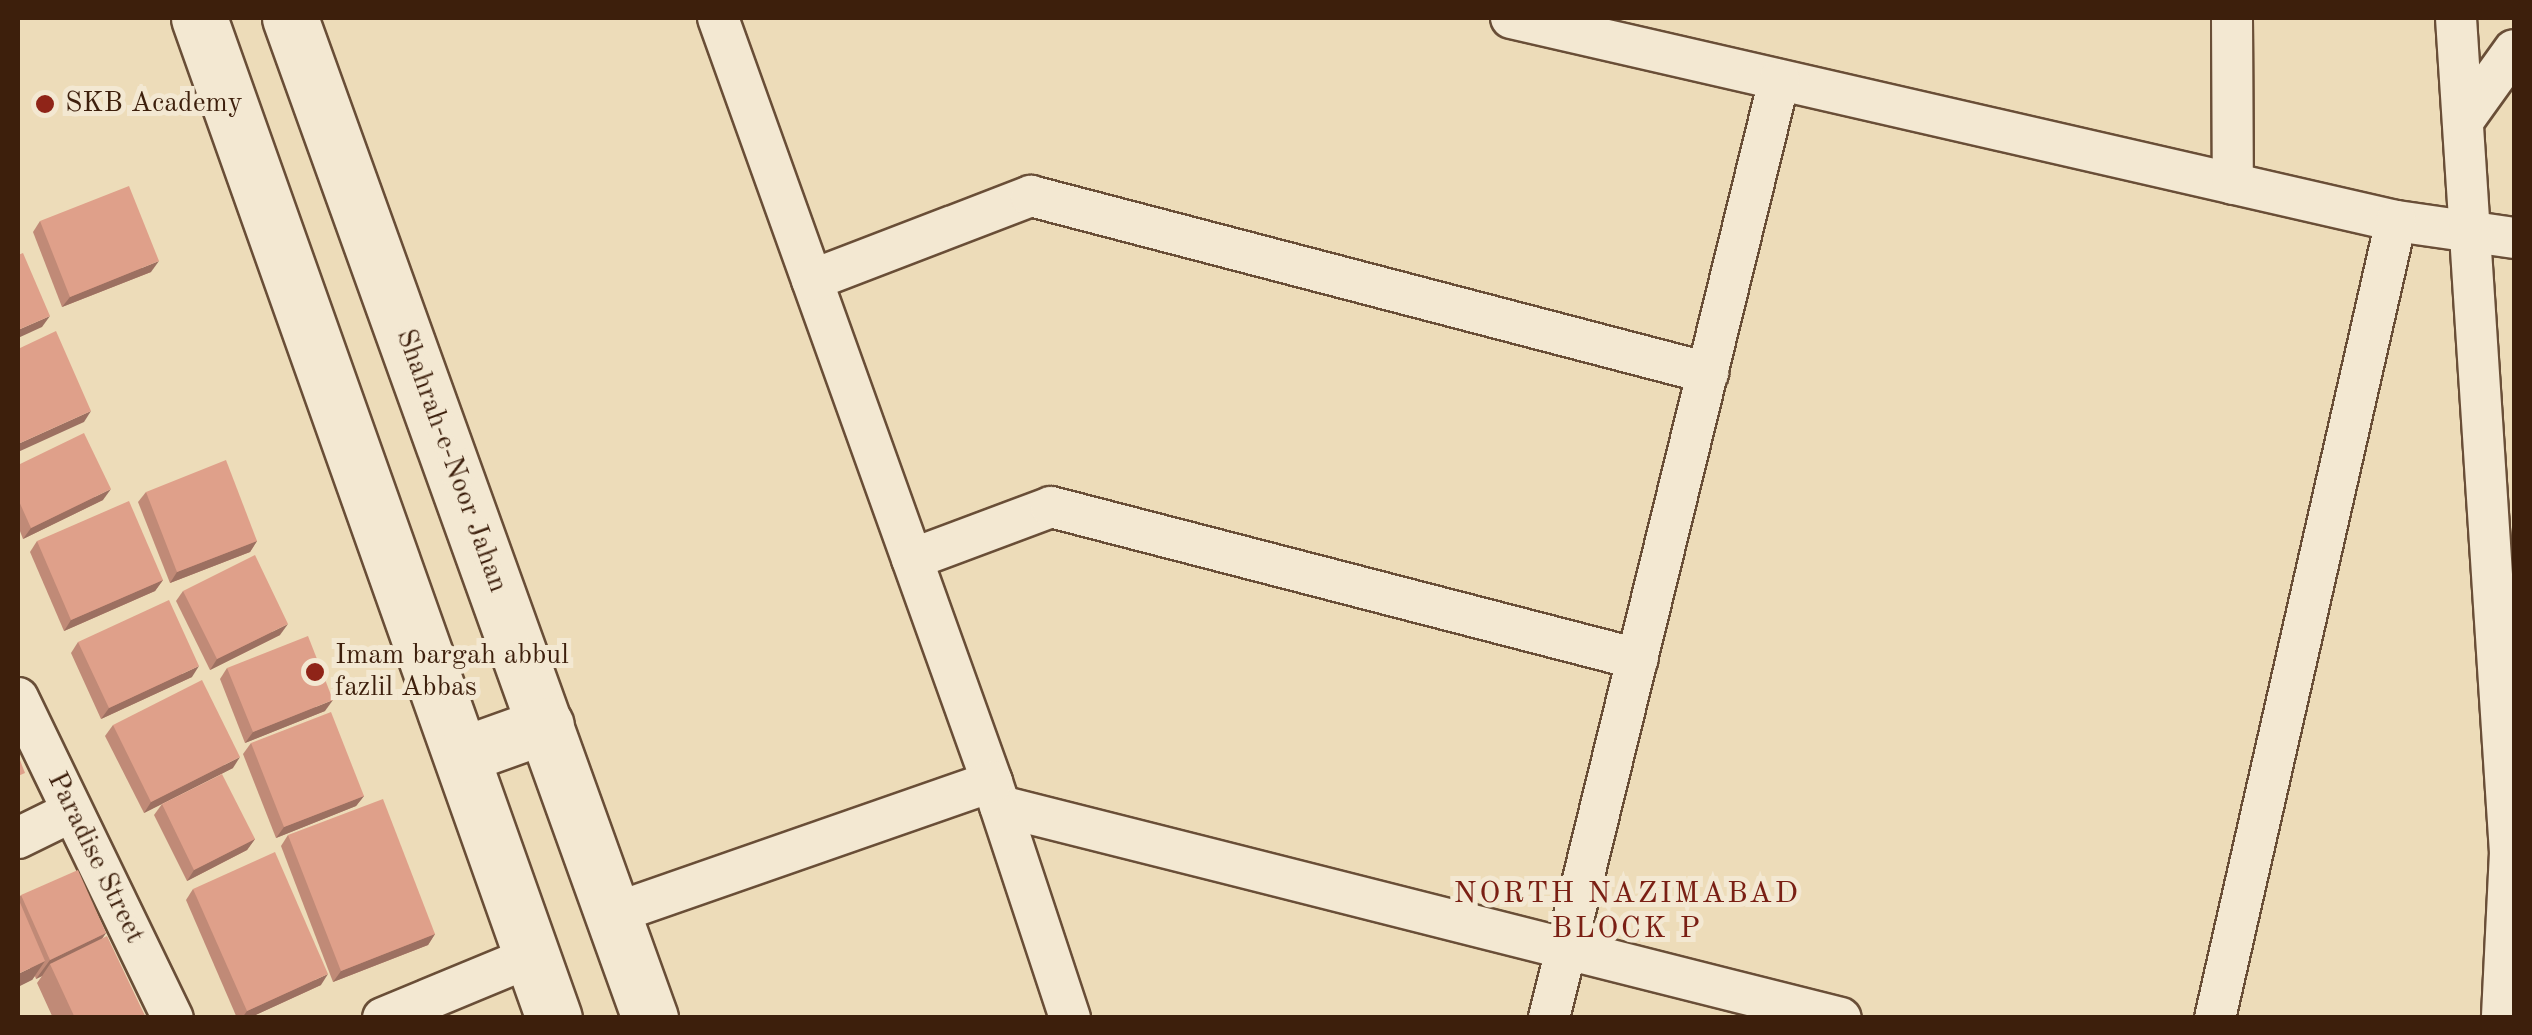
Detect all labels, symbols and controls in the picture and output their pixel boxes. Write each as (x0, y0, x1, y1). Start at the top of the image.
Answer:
place label: SKB Academy (65, 87, 243, 121)
marker: SKB Academy (34, 93, 56, 115)
street label: Shahrah-e-Noor Jahan (388, 325, 514, 597)
place label: Imam bargah abbul fazlil Abbas (335, 639, 569, 705)
marker: Imam bargah abbul fazlil Abbas (304, 661, 326, 683)
street label: Paradise Street (39, 767, 151, 949)
district label: NORTH NAZIMABAD BLOCK P (1454, 876, 1800, 946)

